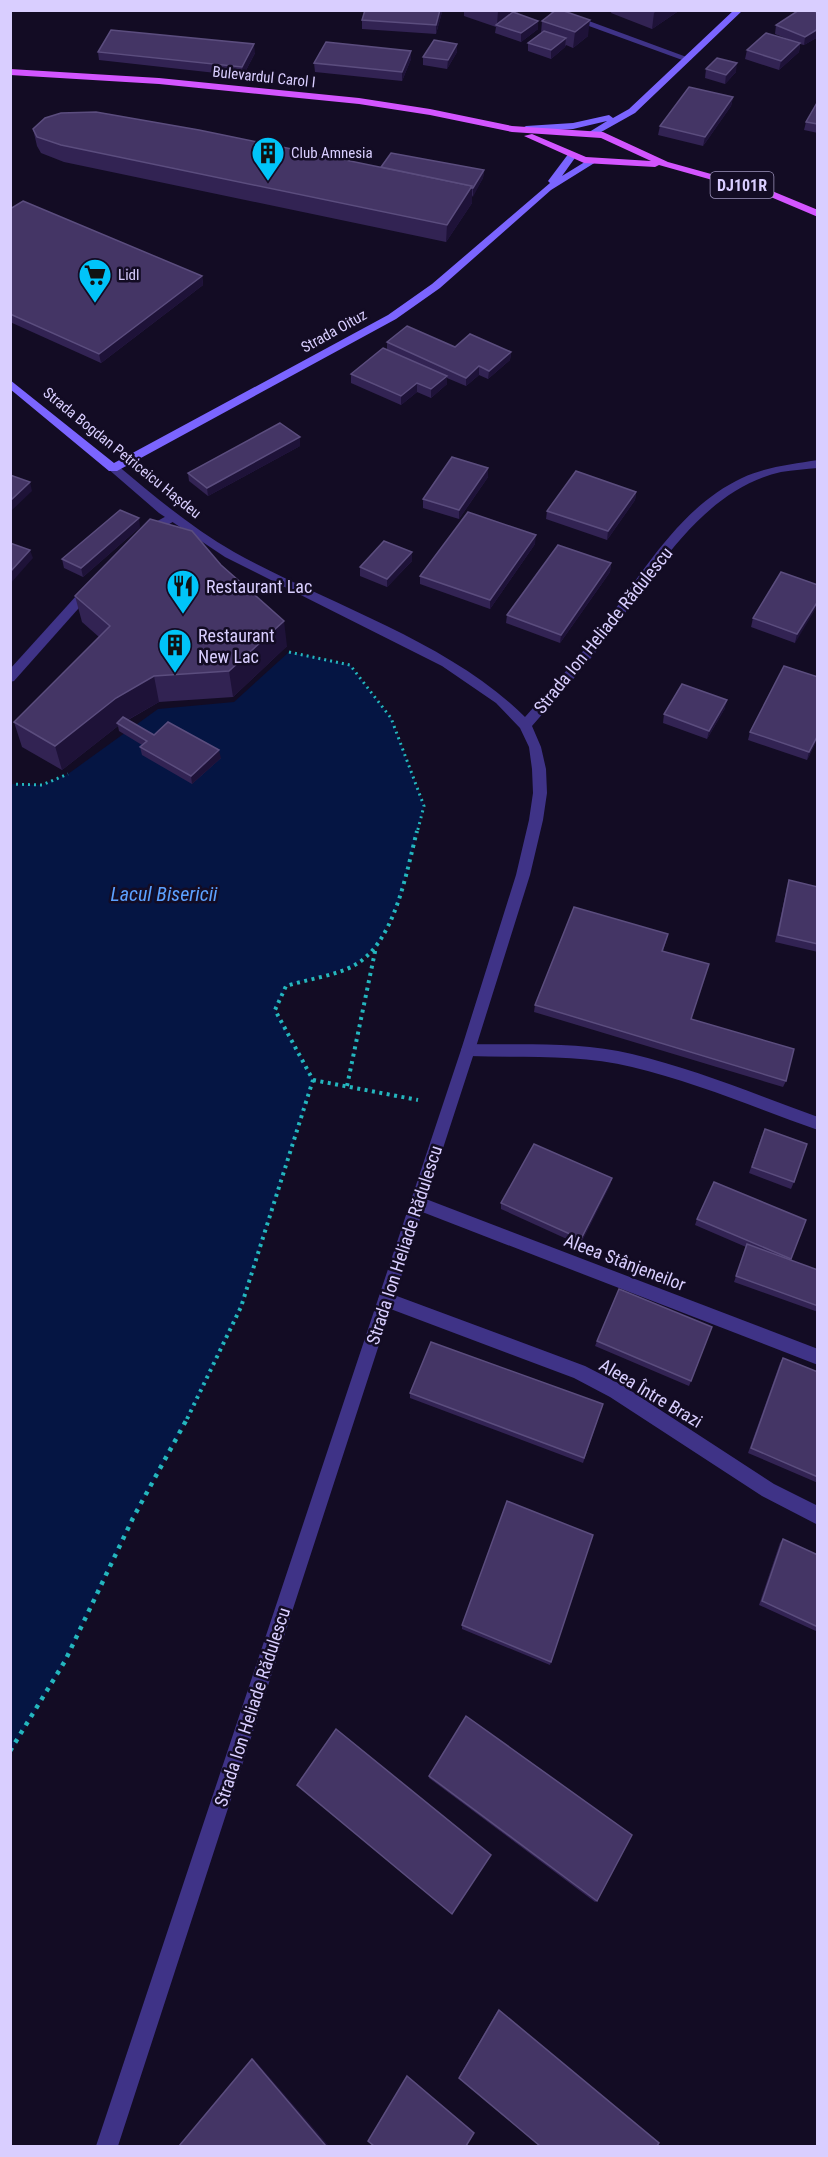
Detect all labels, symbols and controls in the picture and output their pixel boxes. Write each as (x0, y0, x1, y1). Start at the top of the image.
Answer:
street label: Bulevardul Carol I (212, 63, 316, 91)
building icon: Club Amnesia (250, 135, 286, 182)
place label: Club Amnesia (291, 144, 373, 162)
road number: DJ101R (710, 172, 774, 198)
supermarket icon: Lidl (77, 257, 113, 304)
place label: Lidl (118, 266, 139, 284)
street label: Strada Oituz (298, 306, 370, 356)
street label: Strada Bogdan Petriceicu Hașdeu (39, 384, 205, 522)
street label: Strada Ion Heliade Rădulescu (529, 543, 677, 717)
restaurant icon: Restaurant Lac (165, 568, 201, 615)
place label: Restaurant Lac (206, 576, 312, 597)
place label: Restaurant New Lac (198, 625, 275, 667)
building icon: Restaurant New Lac (157, 627, 193, 674)
water label: Lacul Bisericii (110, 882, 218, 906)
street label: Strada Ion Heliade Rădulescu (362, 1143, 446, 1347)
street label: Aleea Stânjeneilor (561, 1229, 689, 1295)
street label: Aleea Între Brazi (596, 1354, 706, 1432)
street label: Strada Ion Heliade Rădulescu (210, 1605, 294, 1809)

